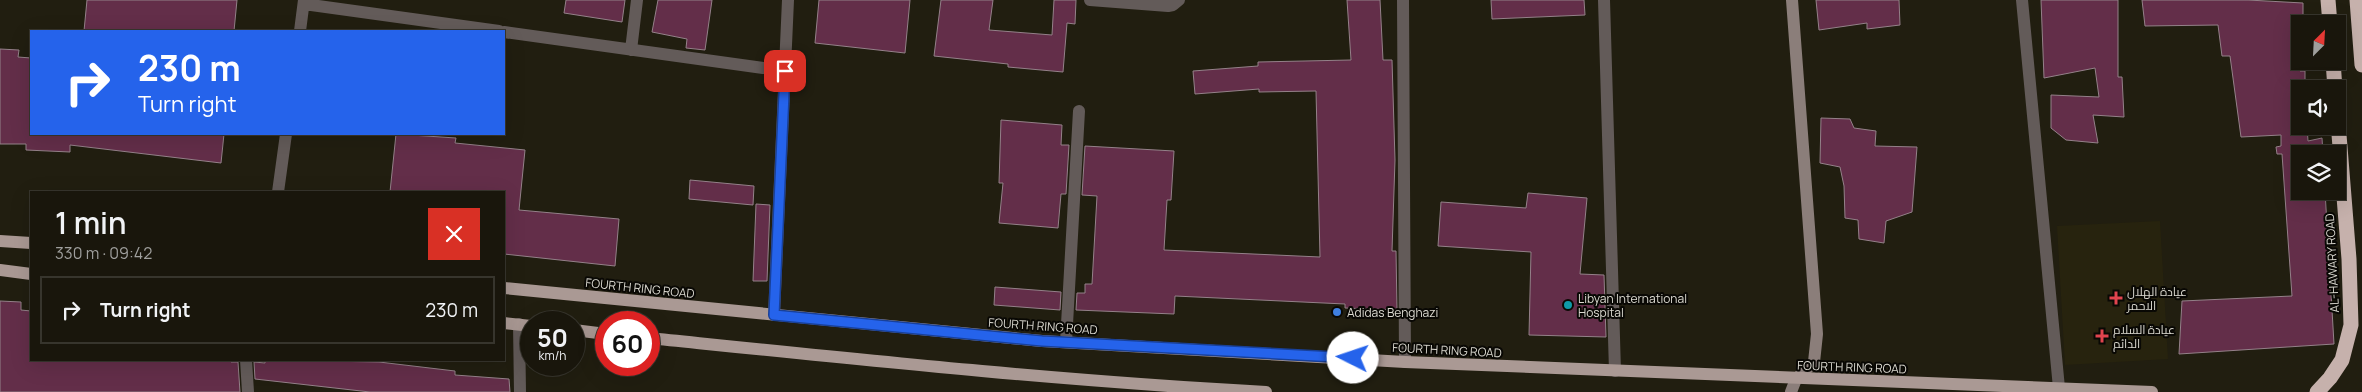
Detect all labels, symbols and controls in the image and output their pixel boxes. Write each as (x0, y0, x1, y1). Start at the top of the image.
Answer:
north arrow (2291, 15, 2346, 70)
map controls (2291, 15, 2346, 200)
text: 230 m (138, 44, 241, 92)
icon: right (55, 50, 120, 115)
pin (764, 50, 806, 92)
icon: arrive (771, 57, 799, 85)
button: sound (2291, 80, 2346, 135)
text: Turn right (138, 89, 236, 119)
button: layers (2291, 145, 2346, 200)
text: 1 min (55, 202, 127, 243)
button: close (428, 208, 480, 260)
street label: AL-HAWARY ROAD (2321, 213, 2343, 313)
text: 330 m · 09:42 (55, 242, 152, 264)
street label: FOURTH RING ROAD (585, 274, 695, 302)
place label: عيادة الهلال الاحمر (2126, 283, 2187, 314)
place label: Libyan International Hospital (1578, 290, 1687, 321)
marker: عيادة الهلال الاحمر (2109, 291, 2123, 305)
icon: right (57, 296, 85, 324)
text: Turn right (100, 297, 190, 323)
text: 230 m (425, 297, 478, 323)
marker: Libyan International Hospital (1562, 299, 1574, 311)
place label: Adidas Benghazi (1347, 304, 1438, 321)
marker: Adidas Benghazi (1331, 306, 1343, 318)
speed limit sign: 60 (595, 311, 660, 376)
street label: FOURTH RING ROAD (988, 314, 1098, 338)
text: 50 (537, 320, 568, 355)
place label: عيادة السلام الدائم (2113, 321, 2175, 352)
marker: عيادة السلام الدائم (2095, 329, 2109, 343)
position arrow (1326, 331, 1378, 383)
street label: FOURTH RING ROAD (1392, 339, 1502, 361)
text: km/h (539, 347, 566, 364)
street label: FOURTH RING ROAD (1797, 357, 1907, 377)

